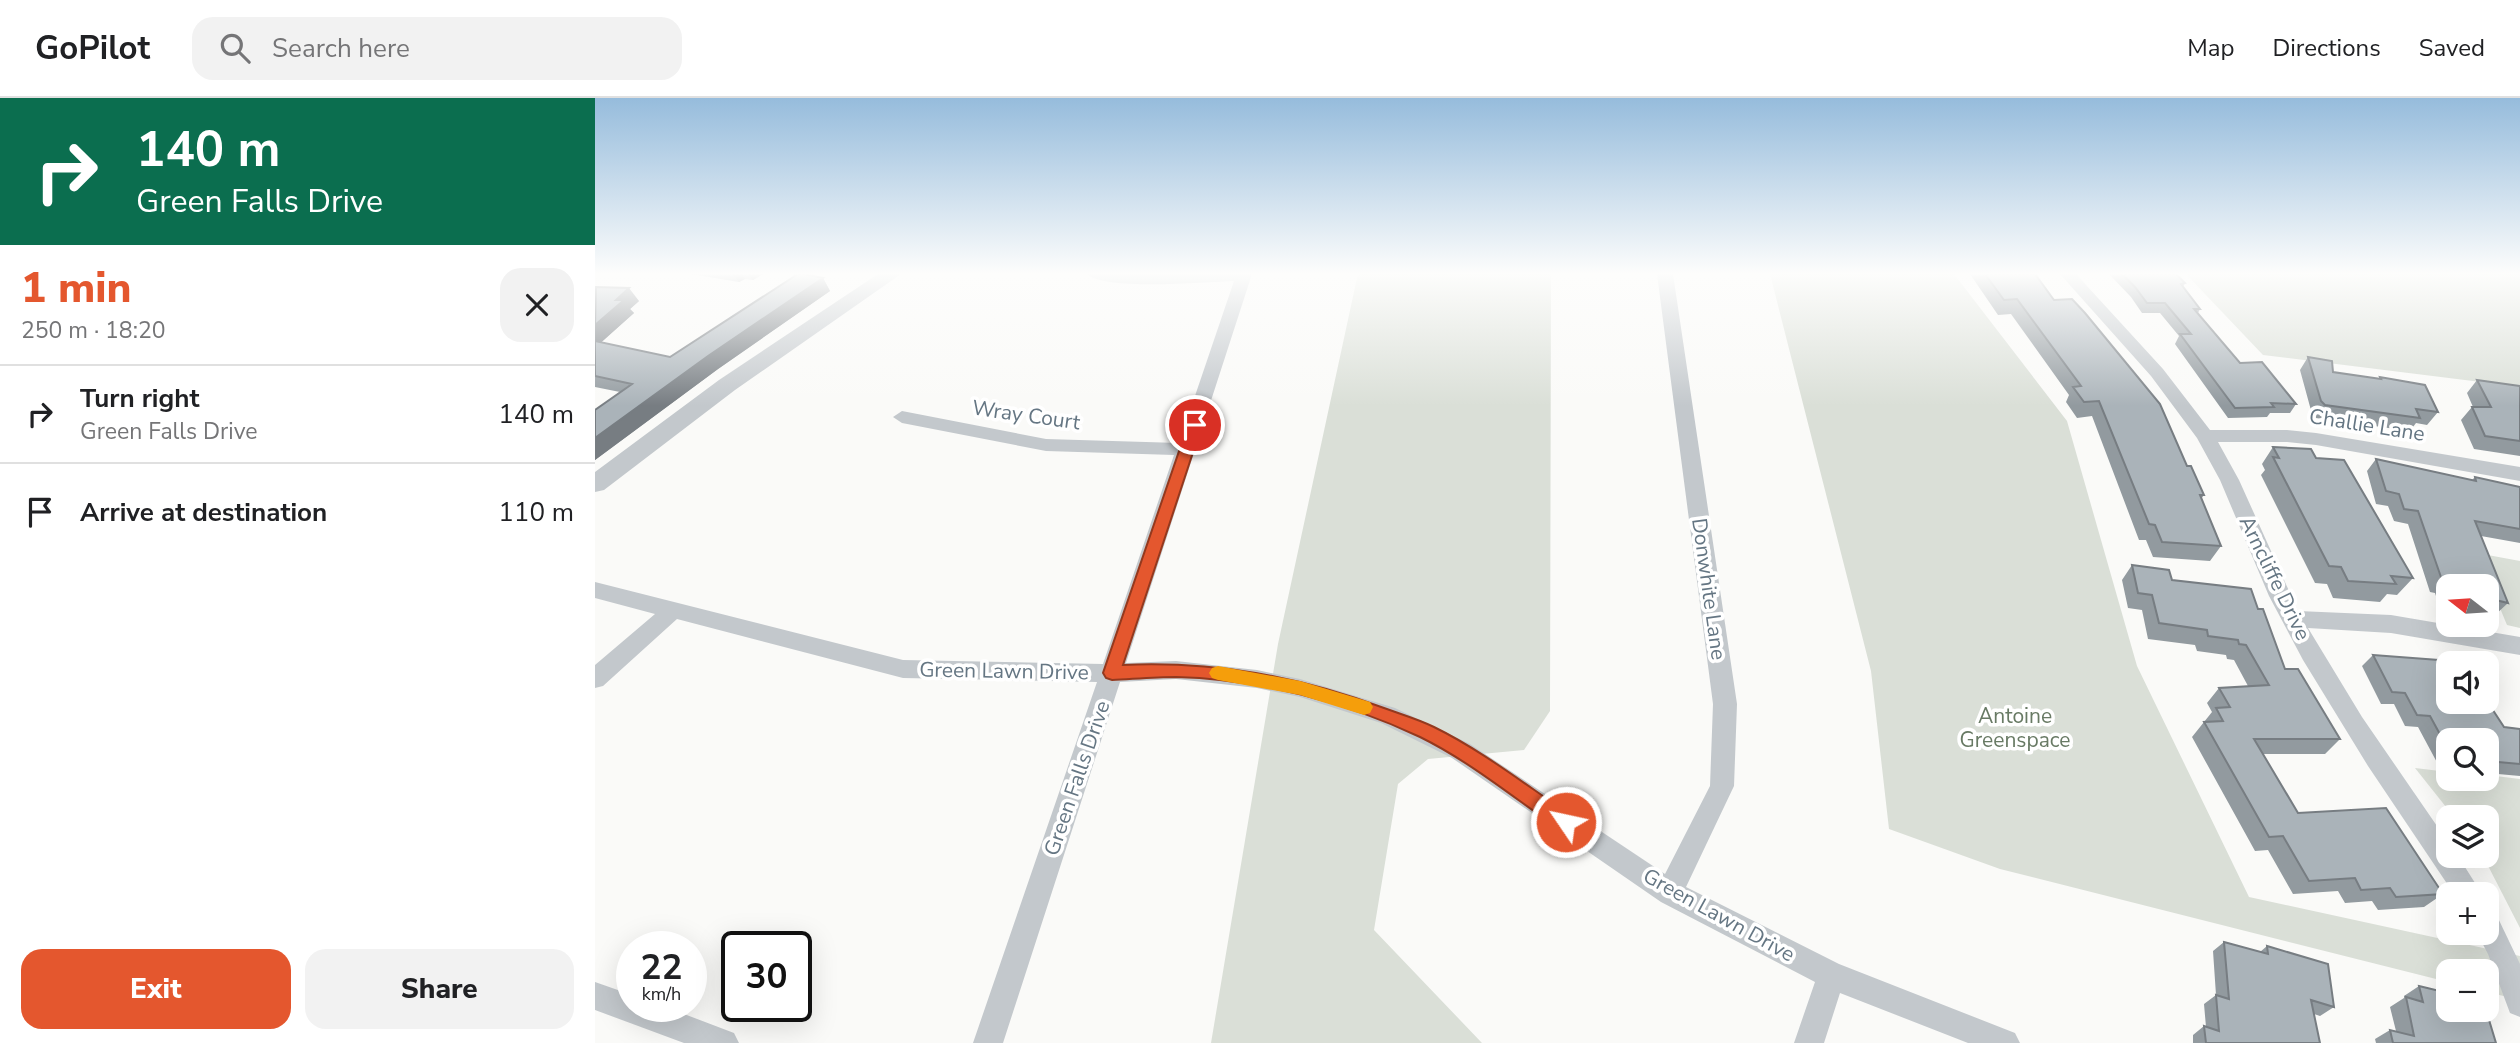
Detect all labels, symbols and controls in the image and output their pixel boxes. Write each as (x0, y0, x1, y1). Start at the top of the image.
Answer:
search box (192, 17, 682, 80)
text: GoPilot (35, 26, 150, 71)
icon: search (216, 29, 254, 67)
text: Search here (272, 31, 410, 66)
text: Map (2187, 32, 2234, 64)
text: Directions (2272, 32, 2381, 64)
text: Saved (2419, 32, 2485, 64)
text: 140 m (136, 116, 280, 183)
icon: right (21, 126, 112, 217)
text: Green Falls Drive (136, 180, 383, 223)
text: 1 min (21, 260, 131, 317)
button: close (500, 268, 574, 342)
text: 250 m · 18:20 (21, 315, 166, 346)
text: Turn right (80, 381, 199, 416)
street label: Wray Court (970, 394, 1082, 437)
icon: right (21, 395, 59, 433)
pin (1165, 395, 1225, 455)
text: 140 m (498, 397, 574, 432)
street label: Challie Lane (2307, 402, 2427, 448)
icon: arrive (1176, 406, 1214, 444)
text: Green Falls Drive (80, 416, 258, 447)
icon: arrive (21, 493, 59, 531)
text: Arrive at destination (80, 495, 327, 530)
text: 110 m (498, 495, 574, 530)
street label: Arncliffe Drive (2233, 511, 2317, 645)
street label: Donwhite Lane (1685, 516, 1733, 662)
north arrow (2436, 574, 2499, 637)
map controls (2436, 574, 2499, 1022)
button: sound (2436, 651, 2499, 714)
street label: Green Lawn Drive (919, 656, 1089, 686)
street label: Green Falls Drive (1037, 697, 1117, 859)
park label: Antoine Greenspace (1959, 702, 2071, 754)
button: search (2436, 728, 2499, 791)
position arrow (1529, 785, 1603, 859)
button: layers (2436, 805, 2499, 868)
street label: Green Lawn Drive (1638, 862, 1800, 968)
button: + (2436, 882, 2499, 945)
speed limit sign: 30 (721, 931, 812, 1022)
text: 22 (640, 944, 683, 991)
button: Exit (21, 949, 291, 1029)
button: Share (305, 949, 574, 1029)
button: − (2436, 959, 2499, 1022)
text: km/h (642, 982, 681, 1006)

